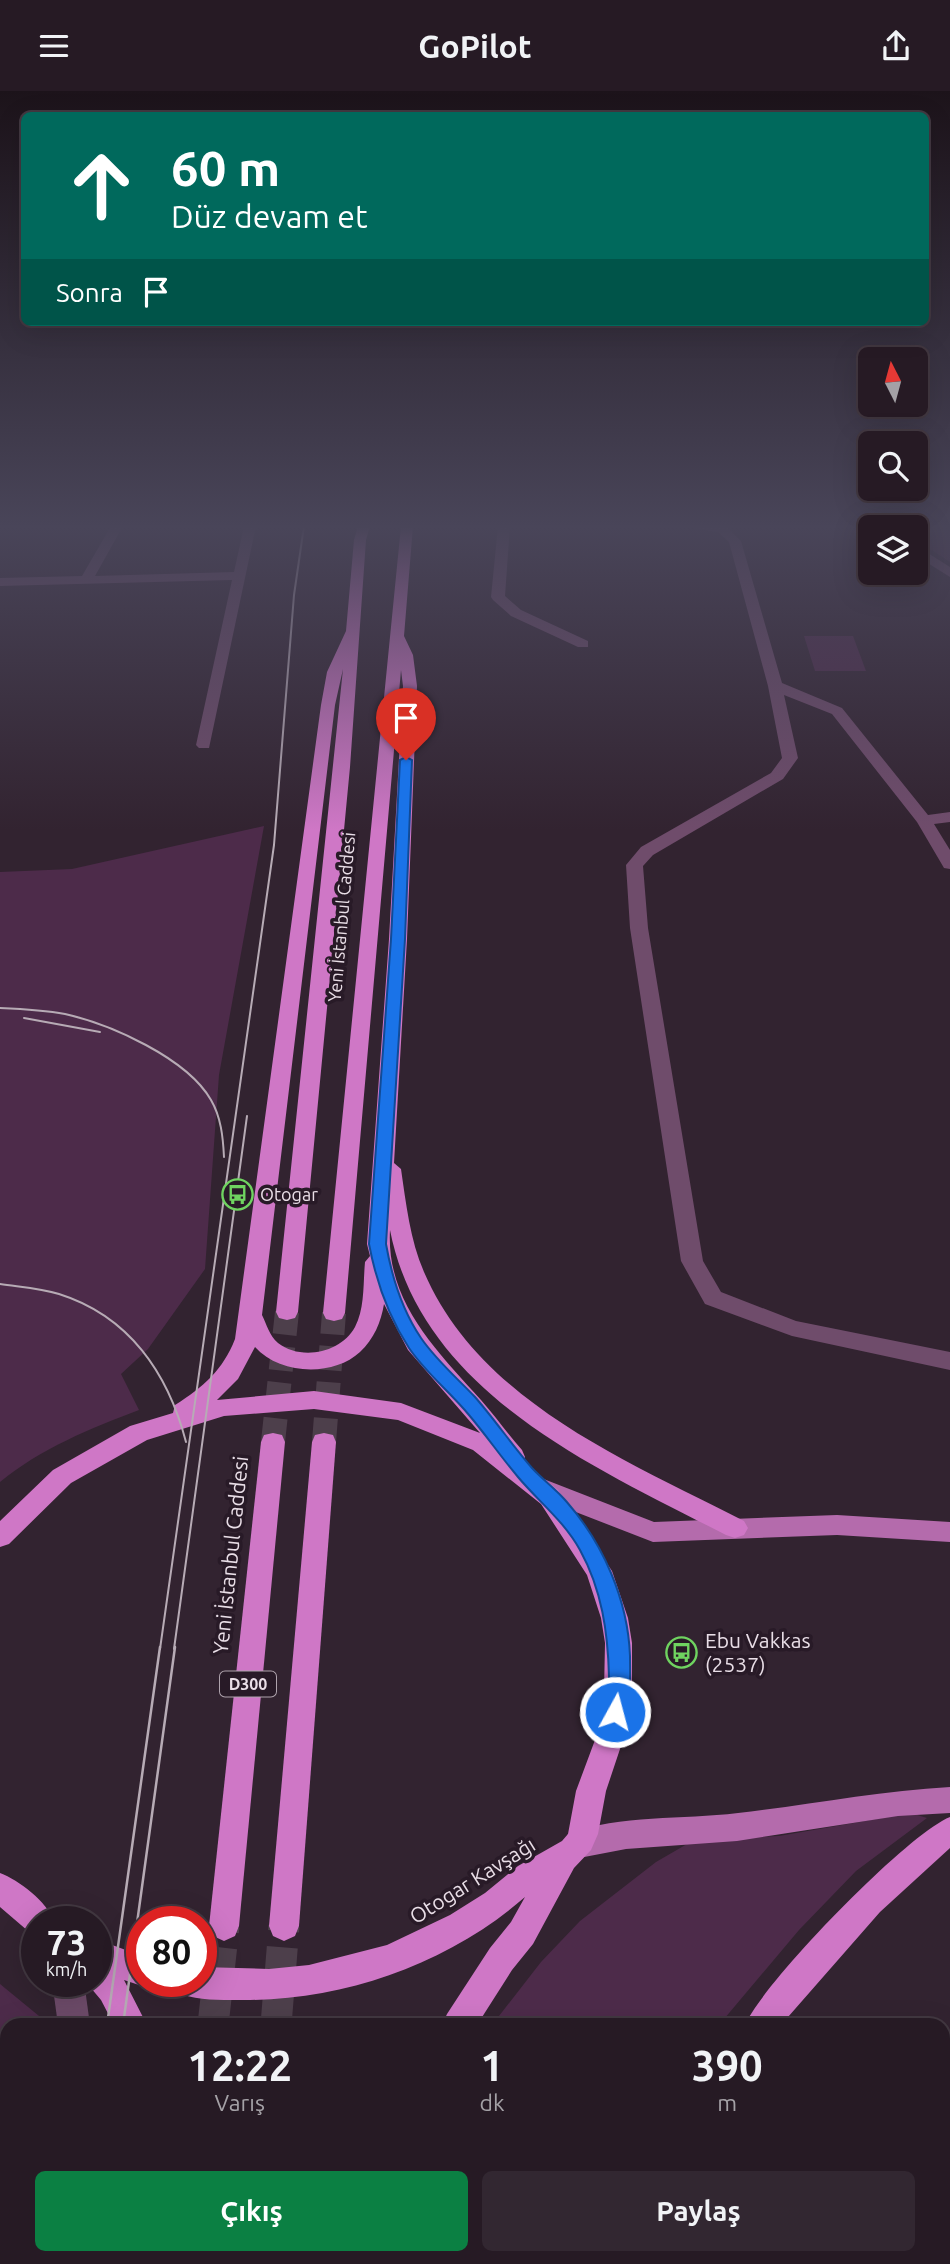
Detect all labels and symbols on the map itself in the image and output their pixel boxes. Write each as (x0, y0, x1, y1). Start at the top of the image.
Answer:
north arrow (858, 347, 928, 417)
pin (376, 688, 436, 760)
street label: Yeni İstanbul Caddesi (324, 831, 358, 1003)
bus stop icon: Otogar (220, 1177, 254, 1211)
place label: Otogar (260, 1184, 318, 1204)
street label: Yeni İstanbul Caddesi (208, 1455, 252, 1655)
place label: Ebu Vakkas (2537) (705, 1628, 811, 1676)
bus stop icon: Ebu Vakkas (2537) (665, 1635, 699, 1669)
road number: D300 (220, 1672, 276, 1697)
position arrow (578, 1675, 652, 1749)
street label: Otogar Kavşağı (405, 1832, 539, 1928)
speed limit sign: 80 (126, 1906, 217, 1997)

